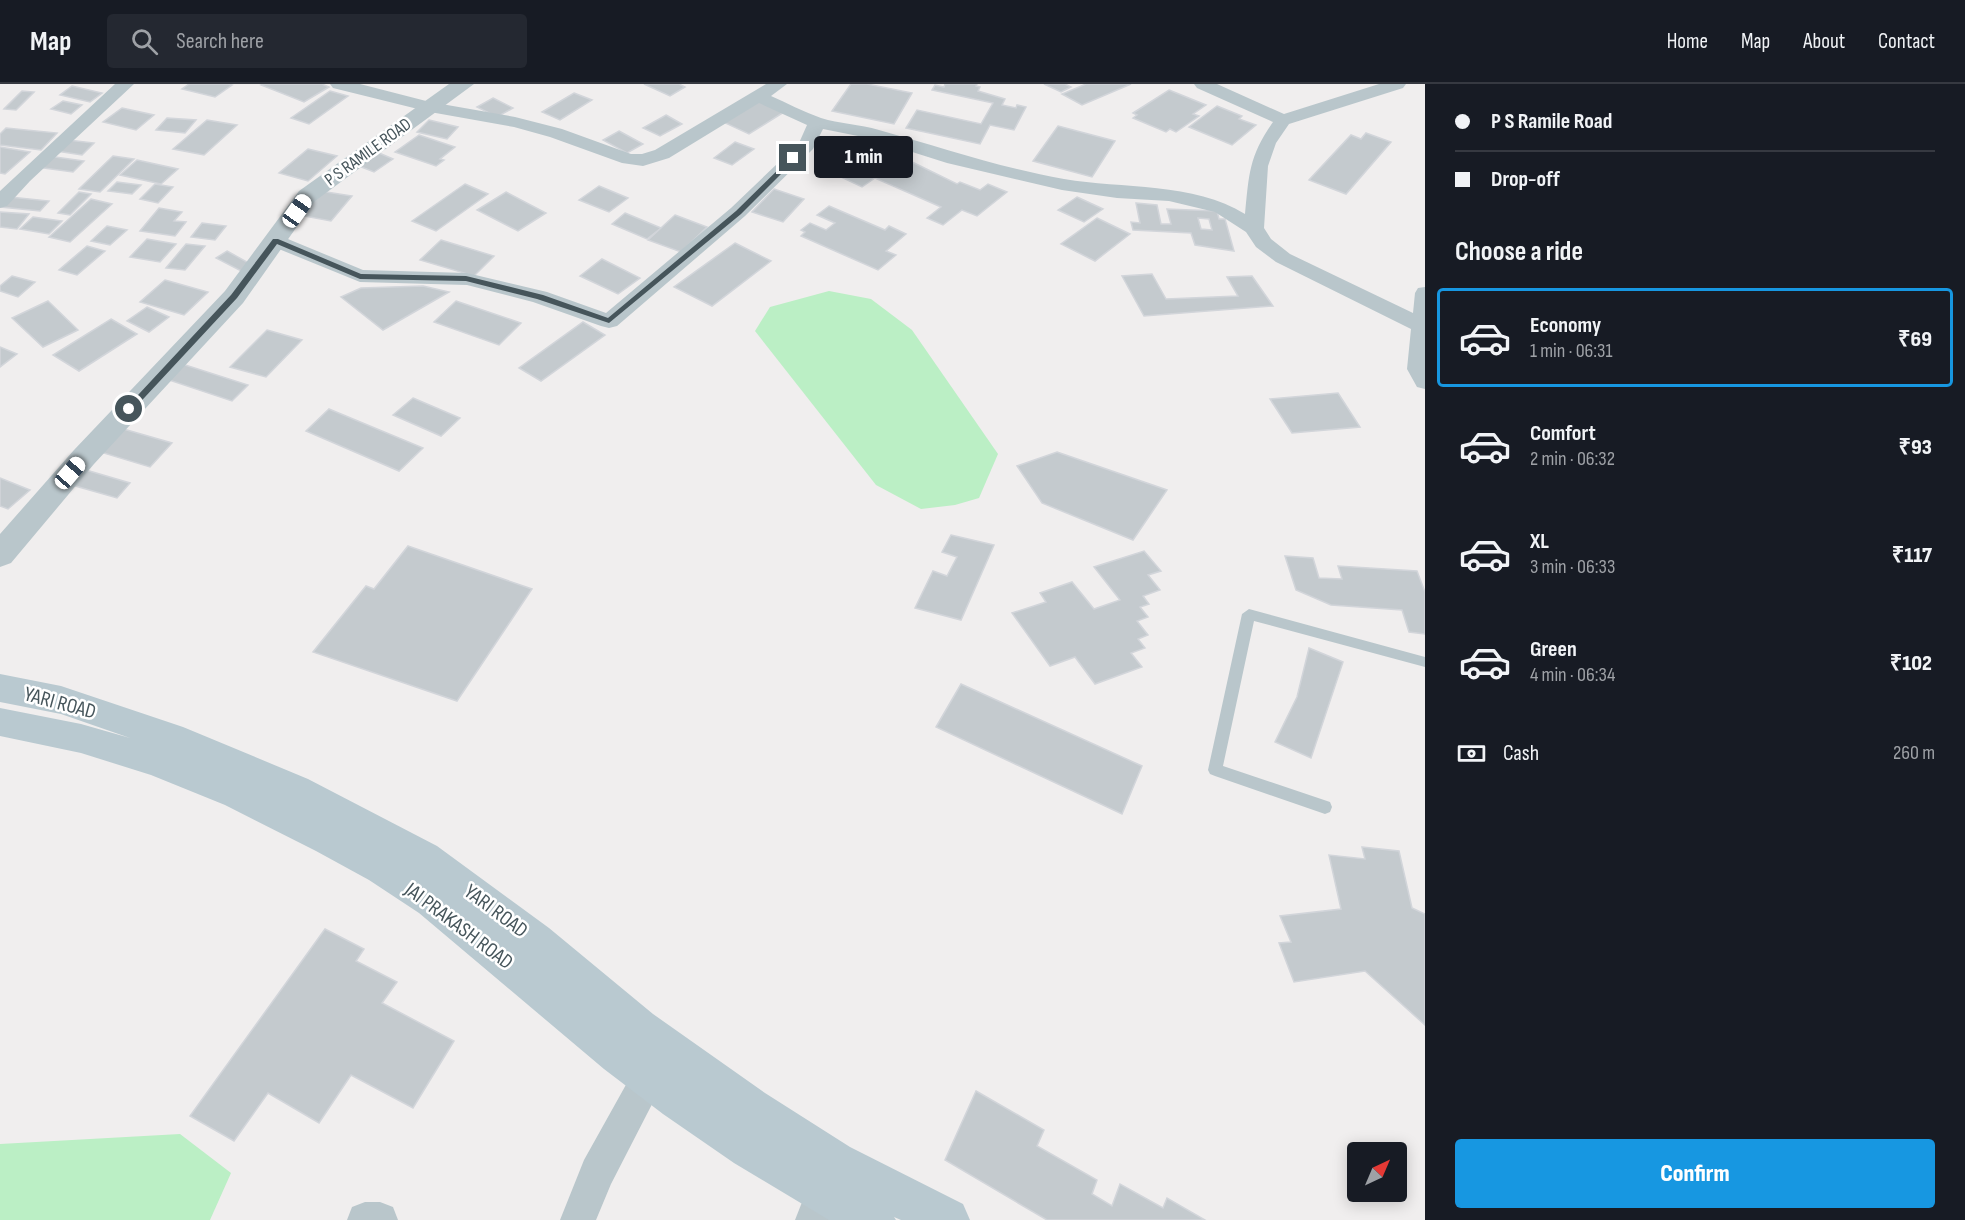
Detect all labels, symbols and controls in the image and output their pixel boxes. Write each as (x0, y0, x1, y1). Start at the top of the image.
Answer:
search box (107, 14, 527, 68)
text: Map (30, 25, 71, 58)
icon: search (128, 25, 161, 58)
text: Search here (176, 28, 264, 55)
text: Home (1667, 29, 1708, 54)
text: Map (1741, 29, 1770, 54)
text: About (1803, 29, 1845, 54)
text: Contact (1878, 29, 1935, 54)
text: P S Ramile Road (1491, 108, 1612, 135)
street label: P S RAMILE ROAD (321, 114, 415, 190)
callout: 1 min (814, 137, 913, 179)
route end (779, 144, 806, 171)
text: 1 min (844, 145, 883, 169)
text: Drop-off (1491, 166, 1560, 193)
car (279, 191, 315, 231)
text: Choose a ride (1455, 236, 1583, 268)
icon: car (1458, 311, 1512, 365)
text: Economy (1530, 312, 1601, 339)
text: ₹69 (1898, 326, 1932, 353)
text: 1 min · 06:31 (1530, 339, 1612, 363)
route start (115, 395, 142, 422)
icon: car (1458, 419, 1512, 473)
text: Comfort (1530, 420, 1596, 447)
text: ₹93 (1899, 434, 1932, 461)
text: 2 min · 06:32 (1530, 447, 1615, 471)
car (51, 454, 89, 492)
icon: car (1458, 527, 1512, 581)
text: XL (1530, 528, 1549, 555)
text: ₹117 (1892, 542, 1932, 569)
text: 3 min · 06:33 (1530, 555, 1615, 579)
icon: car (1458, 635, 1512, 689)
text: Green (1530, 636, 1577, 663)
text: ₹102 (1890, 650, 1932, 677)
text: 4 min · 06:34 (1530, 663, 1615, 687)
street label: YARI ROAD (21, 681, 99, 725)
icon: cash (1455, 737, 1488, 770)
text: Cash (1503, 740, 1539, 767)
text: 260 m (1893, 741, 1935, 765)
street label: JAI PRAKASH ROAD (399, 877, 518, 975)
street label: YARI ROAD (459, 879, 533, 943)
button: Confirm (1455, 1139, 1935, 1208)
north arrow (1347, 1142, 1407, 1202)
map controls (1347, 1142, 1407, 1202)

